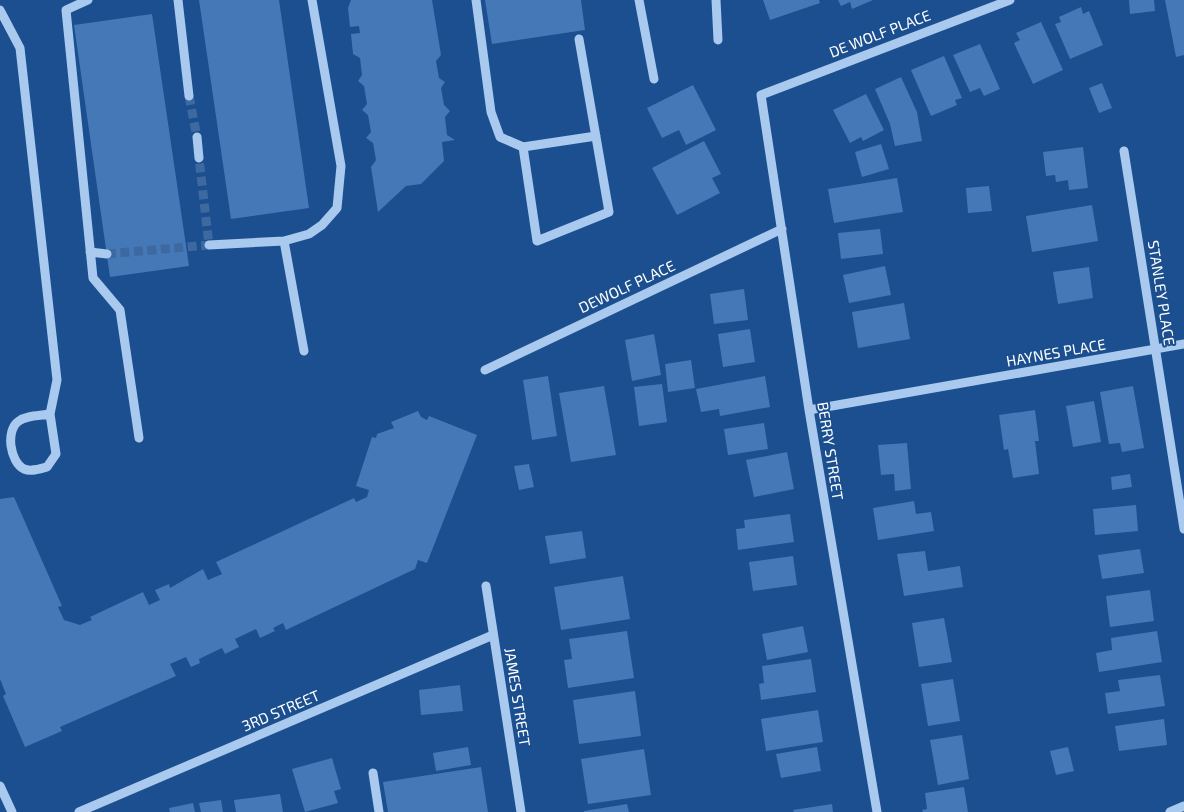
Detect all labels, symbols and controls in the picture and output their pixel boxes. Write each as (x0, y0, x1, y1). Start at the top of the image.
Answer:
street label: DE WOLF PLACE (826, 5, 933, 61)
street label: STANLEY PLACE (1145, 239, 1179, 347)
street label: DEWOLF PLACE (576, 256, 678, 316)
street label: HAYNES PLACE (1005, 334, 1107, 370)
street label: BERRY STREET (814, 400, 848, 502)
street label: JAMES STREET (501, 646, 535, 748)
street label: 3RD STREET (239, 686, 323, 735)

